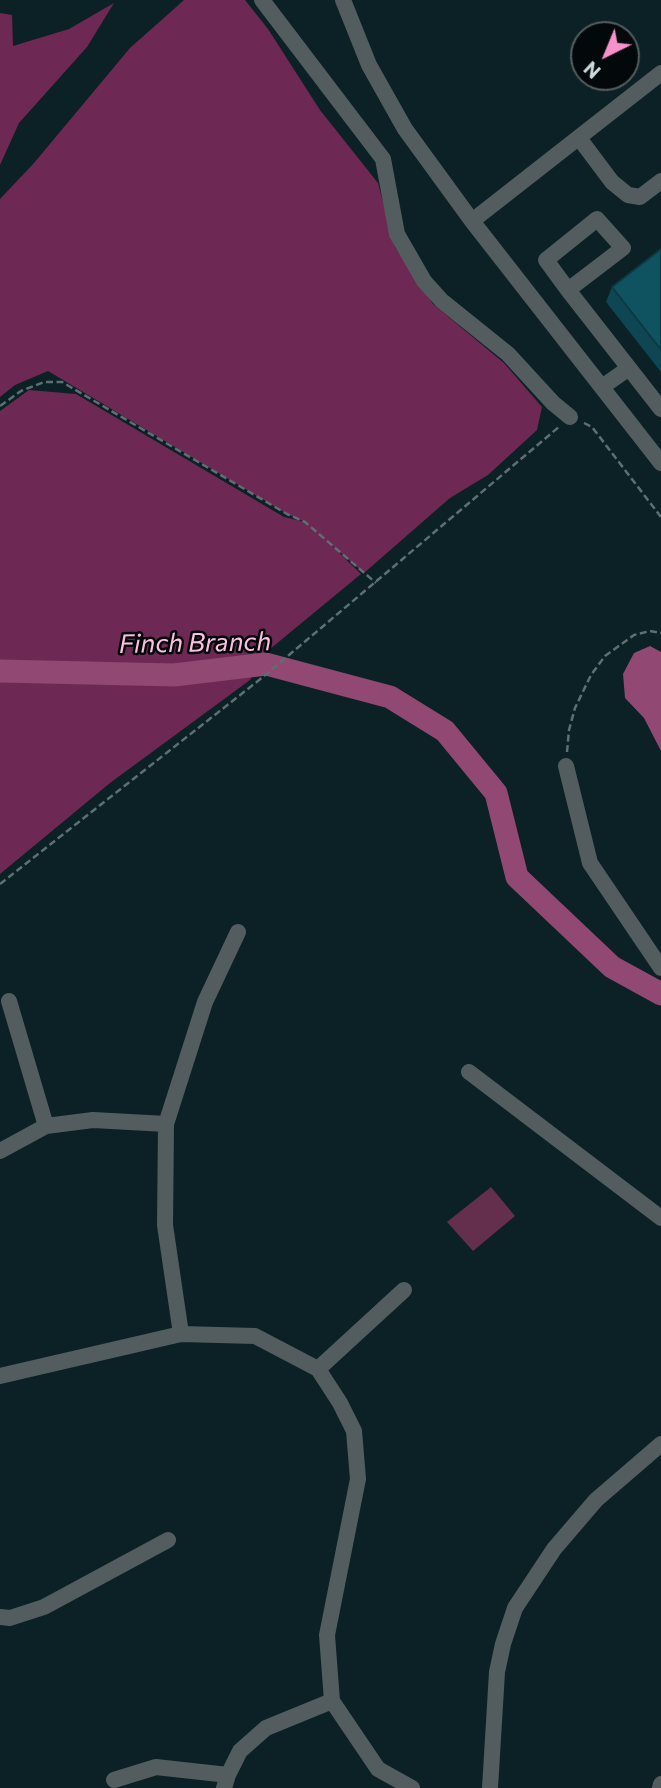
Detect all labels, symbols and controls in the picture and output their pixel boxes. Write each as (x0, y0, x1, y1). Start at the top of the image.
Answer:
north arrow (570, 21, 640, 91)
text: N (579, 57, 605, 84)
water label: Finch Branch (119, 626, 271, 660)

